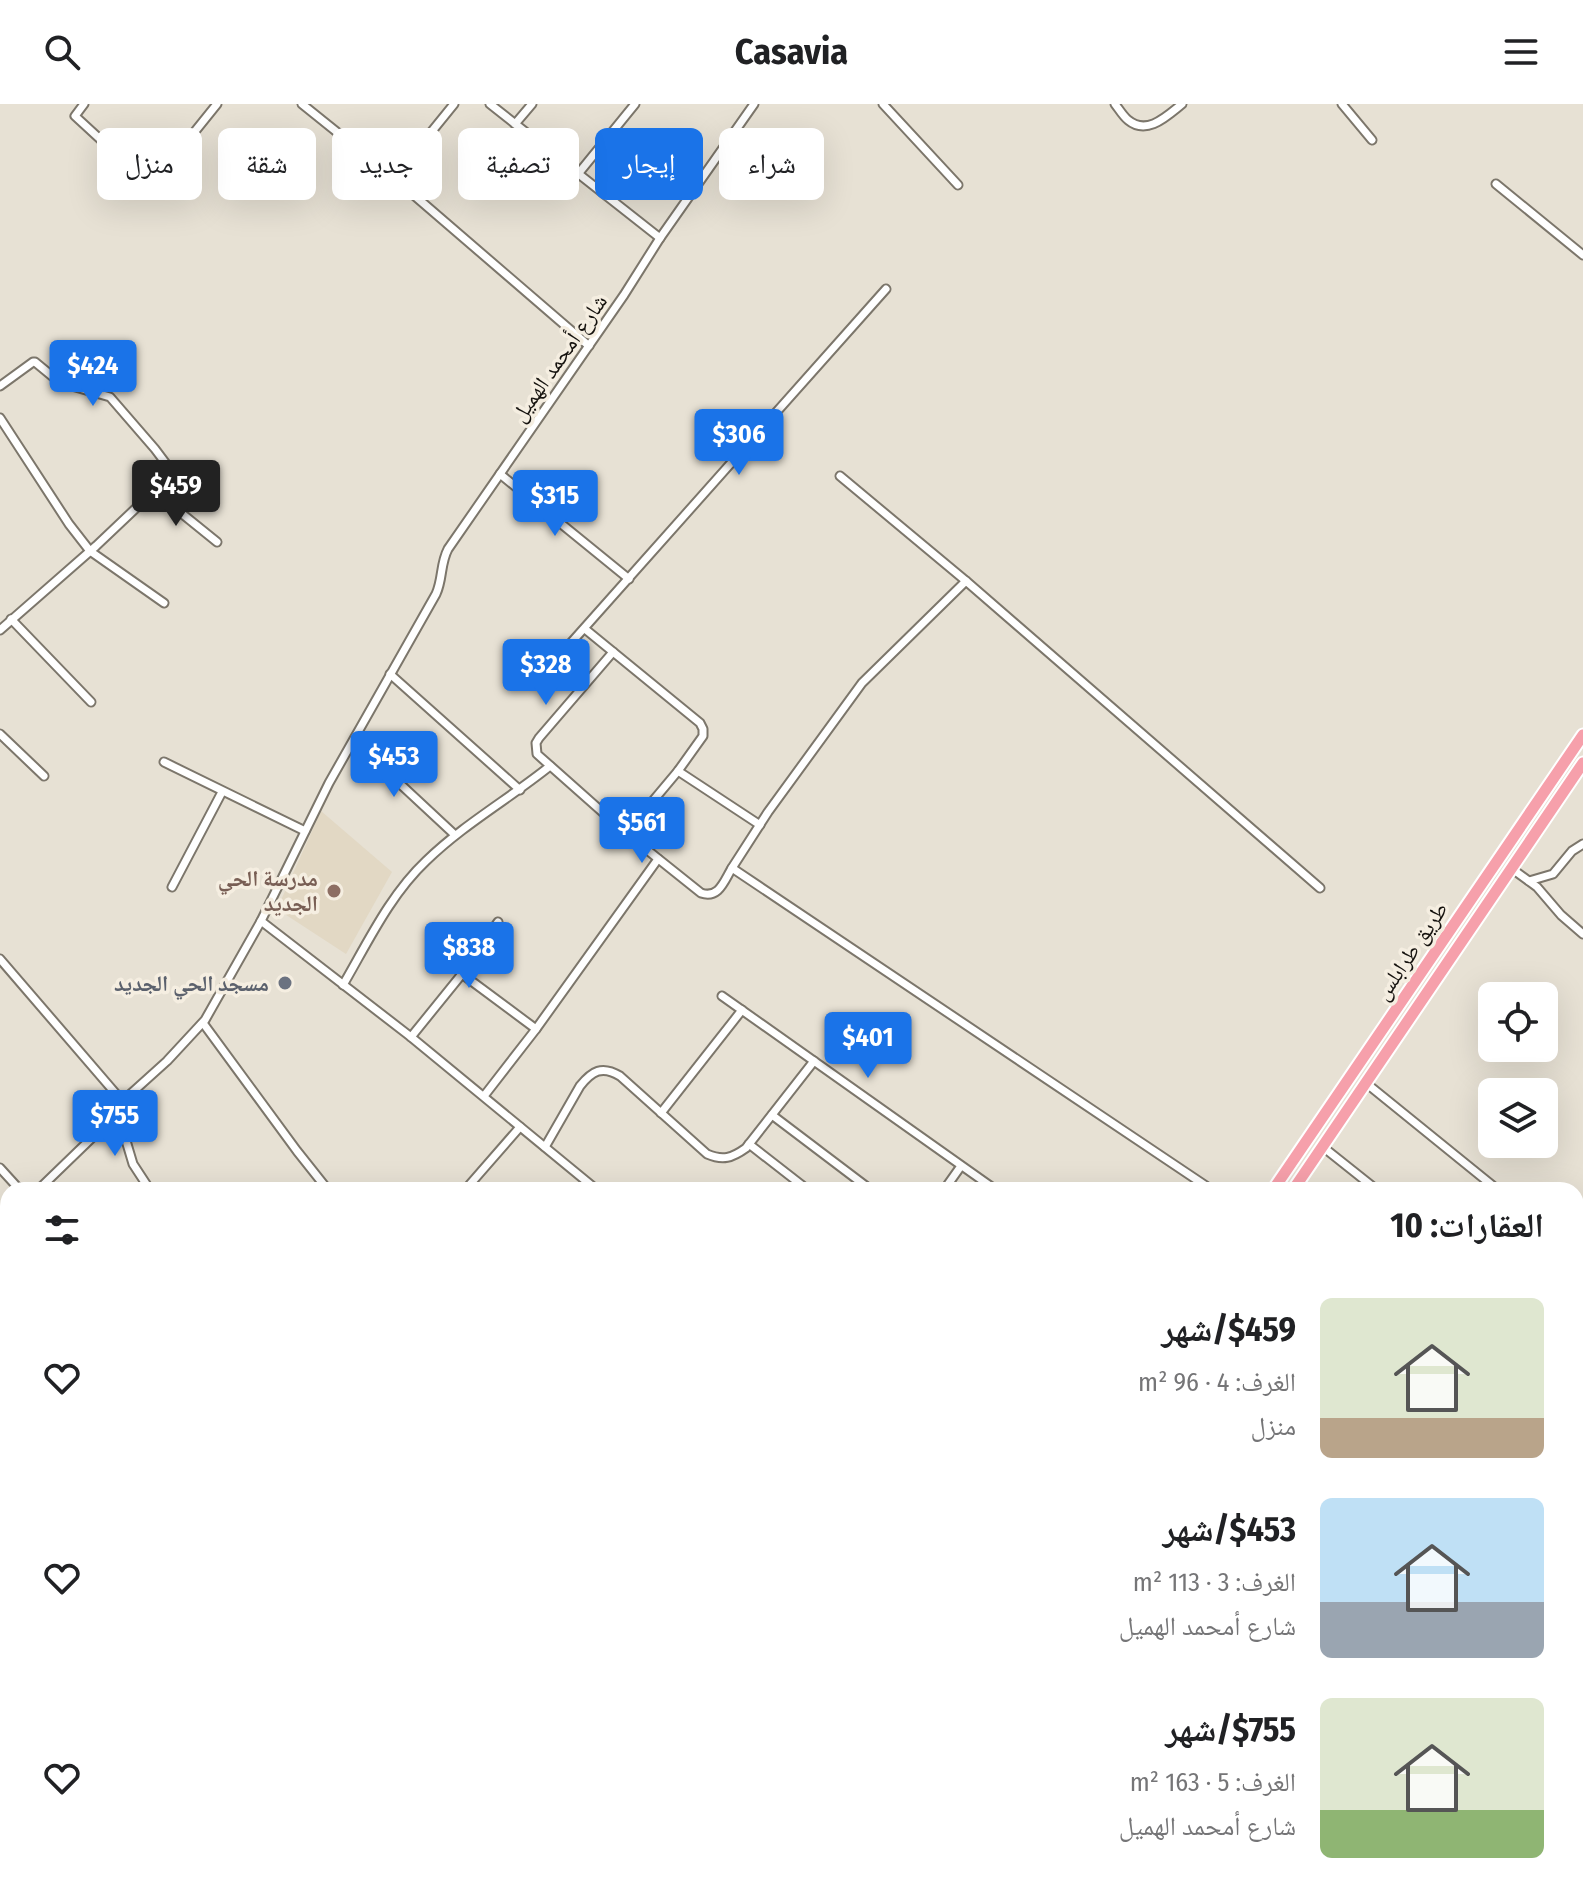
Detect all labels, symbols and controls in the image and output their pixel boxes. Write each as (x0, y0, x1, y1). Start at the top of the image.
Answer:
icon: search (40, 30, 84, 74)
text: Casavia (735, 30, 848, 74)
icon: menu (1499, 30, 1543, 74)
chip: منزل (97, 128, 202, 200)
chip: شقة (218, 128, 316, 200)
chip: جديد (332, 128, 442, 200)
chip: تصفية (458, 128, 579, 200)
chip: إيجار (595, 128, 703, 200)
chip: شراء (719, 128, 824, 200)
street label: شارع أمحمد الهميل (505, 289, 613, 427)
pin: $424 (46, 340, 140, 408)
text: $424 (68, 350, 118, 381)
pin: $306 (692, 409, 786, 477)
text: $306 (712, 419, 766, 450)
pin: $459 (129, 460, 223, 528)
text: $459 (150, 470, 202, 501)
pin: $315 (508, 470, 602, 538)
text: $315 (531, 480, 579, 511)
pin: $328 (499, 639, 593, 707)
text: $328 (521, 649, 571, 680)
pin: $453 (347, 731, 441, 799)
text: $453 (369, 741, 419, 772)
pin: $561 (595, 797, 689, 865)
text: $561 (618, 807, 666, 838)
place label: مدرسة الحي الجديد (218, 865, 318, 917)
marker: مدرسة الحي الجديد (325, 882, 343, 900)
street label: طريق طرابلس (1368, 897, 1454, 1005)
pin: $838 (422, 922, 516, 990)
text: $838 (443, 932, 495, 963)
place label: مسجد الحي الجديد (114, 970, 269, 1000)
marker: مسجد الحي الجديد (276, 974, 294, 992)
map controls (1478, 982, 1558, 1158)
button: locate (1478, 982, 1558, 1062)
pin: $401 (821, 1012, 915, 1080)
text: $401 (843, 1022, 893, 1053)
button: layers (1478, 1078, 1558, 1158)
pin: $755 (68, 1090, 162, 1158)
text: $755 (91, 1100, 139, 1131)
text: العقارات: 10 (1390, 1205, 1544, 1246)
icon: filters (40, 1208, 84, 1252)
text: $459/شهر (1162, 1309, 1296, 1350)
icon: home (1384, 1330, 1480, 1426)
icon: heart (40, 1356, 84, 1400)
text: الغرف: 4 · 96 m² (1138, 1367, 1296, 1398)
text: منزل (1251, 1411, 1296, 1442)
text: $453/شهر (1163, 1509, 1296, 1550)
icon: home (1384, 1530, 1480, 1626)
icon: heart (40, 1556, 84, 1600)
text: الغرف: 3 · 113 m² (1133, 1567, 1296, 1598)
text: شارع أمحمد الهميل (1119, 1611, 1296, 1642)
text: $755/شهر (1166, 1709, 1296, 1750)
icon: home (1384, 1730, 1480, 1826)
icon: heart (40, 1756, 84, 1800)
text: الغرف: 5 · 163 m² (1130, 1767, 1296, 1798)
text: شارع أمحمد الهميل (1119, 1811, 1296, 1842)

